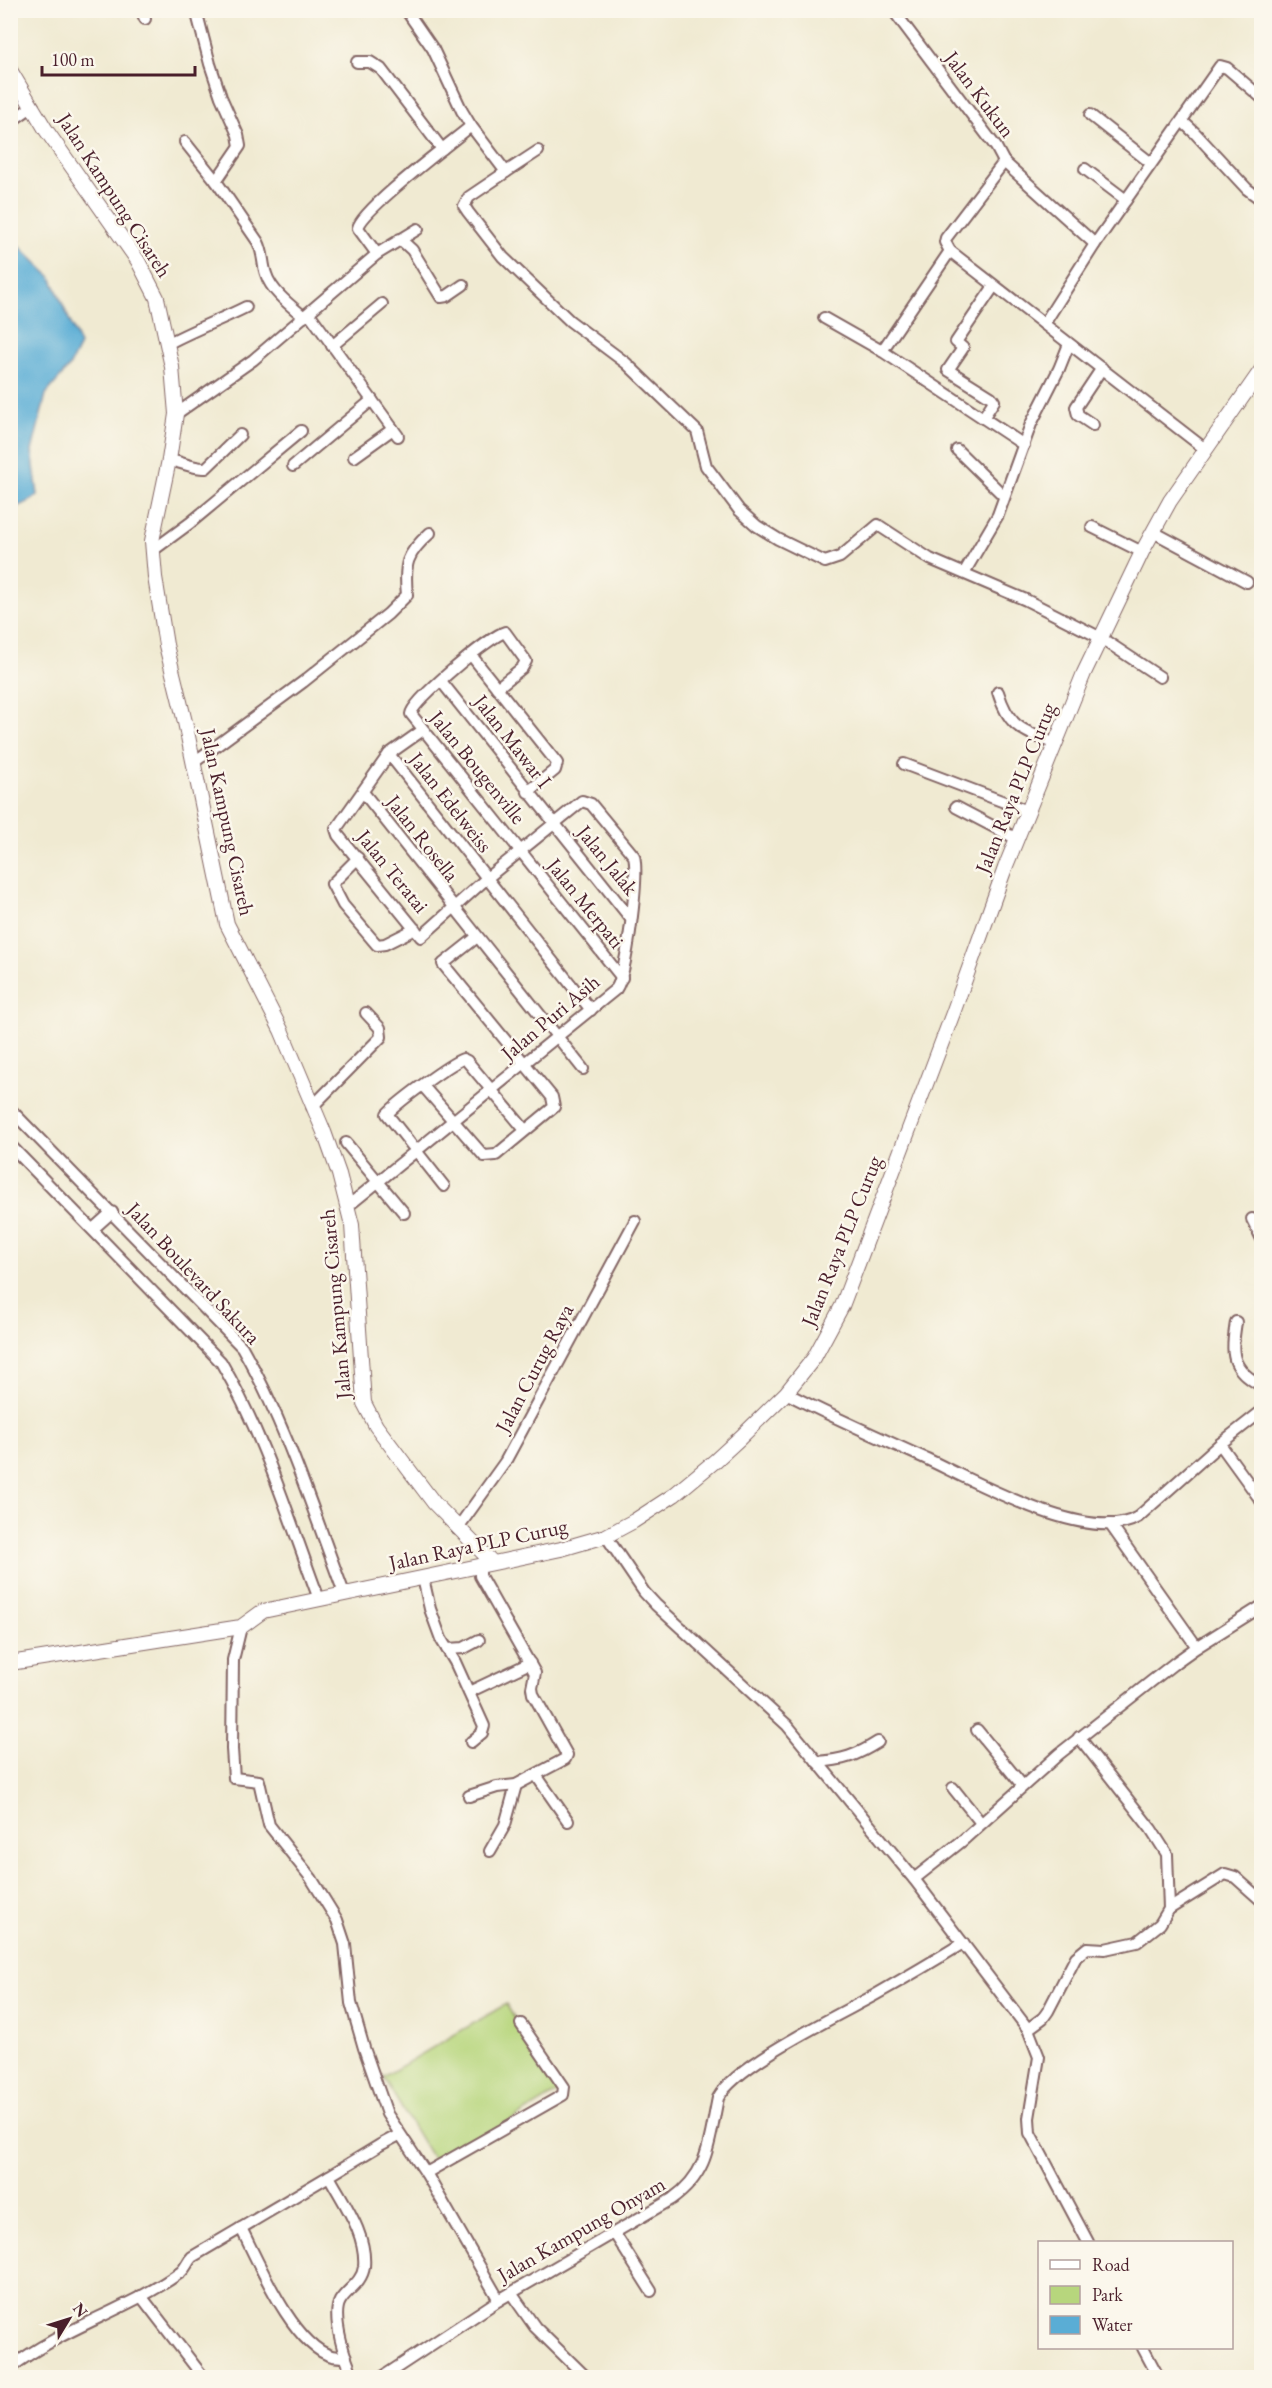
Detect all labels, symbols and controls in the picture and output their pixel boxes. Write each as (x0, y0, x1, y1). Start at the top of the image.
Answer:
scale bar (42, 39, 195, 77)
street label: Jalan Kukun (937, 44, 1021, 143)
text: 100 m (51, 48, 95, 71)
street label: Jalan Kampung Cisareh (51, 106, 178, 283)
street label: Jalan Mawar I (467, 687, 558, 793)
street label: Jalan Raya PLP Curug (968, 698, 1062, 879)
street label: Jalan Bougenville (423, 703, 532, 829)
street label: Jalan Kampung Cisareh (195, 724, 261, 918)
street label: Jalan Edelweiss (402, 745, 499, 858)
street label: Jalan Rosella (379, 788, 466, 887)
street label: Jalan Jalak (570, 818, 645, 902)
street label: Jalan Teratai (350, 822, 435, 918)
street label: Jalan Merpati (540, 851, 631, 954)
street label: Jalan Puri Asih (494, 968, 605, 1067)
street label: Jalan Raya PLP Curug (794, 1151, 888, 1332)
street label: Jalan Boulevard Sakura (120, 1195, 267, 1350)
street label: Jalan Kampung Cisareh (313, 1208, 357, 1402)
street label: Jalan Curug Raya (488, 1298, 580, 1439)
street label: Jalan Raya PLP Curug (384, 1512, 571, 1577)
street label: Jalan Kampung Onyam (490, 2170, 670, 2289)
legend (1038, 2241, 1233, 2349)
text: Road (1092, 2253, 1131, 2276)
text: Park (1092, 2283, 1123, 2306)
north arrow (39, 2289, 99, 2349)
text: N (68, 2299, 93, 2322)
text: Water (1092, 2313, 1133, 2336)

